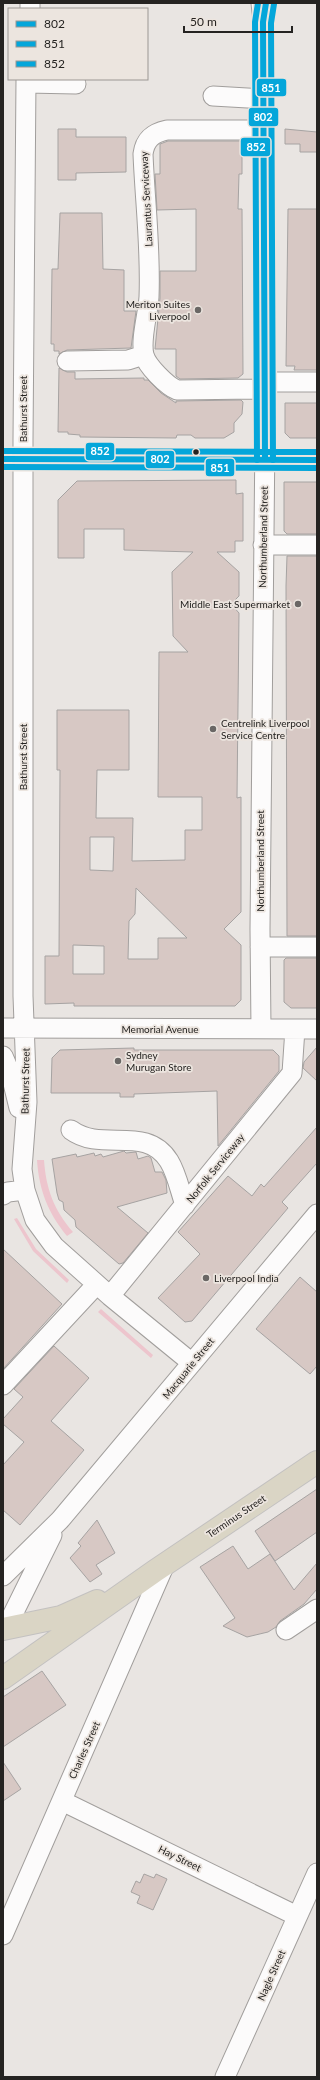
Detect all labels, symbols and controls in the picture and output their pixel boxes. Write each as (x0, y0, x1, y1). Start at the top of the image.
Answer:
legend (8, 8, 148, 80)
scale bar (184, 8, 292, 34)
text: 50 m (190, 14, 217, 29)
text: 802 (44, 16, 65, 31)
text: 851 (44, 36, 65, 51)
text: 852 (44, 56, 65, 71)
line badge: 851 (256, 78, 287, 97)
text: 851 (261, 81, 281, 94)
line badge: 802 (248, 107, 279, 127)
text: 802 (253, 110, 273, 123)
line badge: 852 (240, 137, 271, 157)
text: 852 (246, 140, 266, 153)
street label: Laurantus Serviceway (137, 150, 154, 247)
place label: Meriton Suites Liverpool (126, 298, 190, 322)
marker: Meriton Suites Liverpool (193, 305, 203, 315)
street label: Bathurst Street (17, 375, 29, 442)
line badge: 852 (85, 442, 115, 461)
text: 852 (90, 444, 110, 457)
unlabelled marker (191, 447, 201, 457)
line badge: 802 (145, 450, 175, 469)
text: 802 (150, 452, 170, 465)
line badge: 851 (205, 458, 235, 477)
text: 851 (210, 461, 230, 474)
street label: Northumberland Street (256, 486, 270, 588)
place label: Middle East Supermarket (180, 598, 290, 610)
marker: Middle East Supermarket (293, 599, 303, 609)
place label: Centrelink Liverpool Service Centre (221, 717, 309, 741)
street label: Bathurst Street (17, 723, 29, 790)
marker: Centrelink Liverpool Service Centre (208, 724, 218, 734)
street label: Northumberland Street (254, 810, 266, 912)
street label: Memorial Avenue (121, 1023, 199, 1035)
street label: Bathurst Street (18, 1047, 32, 1114)
place label: Sydney Murugan Store (126, 1049, 191, 1073)
marker: Sydney Murugan Store (113, 1056, 123, 1066)
street label: Norfolk Serviceway (183, 1130, 247, 1205)
place label: Liverpool India (214, 1272, 279, 1284)
marker: Liverpool India (201, 1273, 211, 1283)
street label: Macquarie Street (160, 1335, 217, 1401)
street label: Terminus Street (204, 1492, 268, 1540)
street label: Charles Street (66, 1719, 102, 1781)
street label: Hay Street (157, 1842, 204, 1874)
street label: Nagle Street (254, 1947, 288, 2002)

